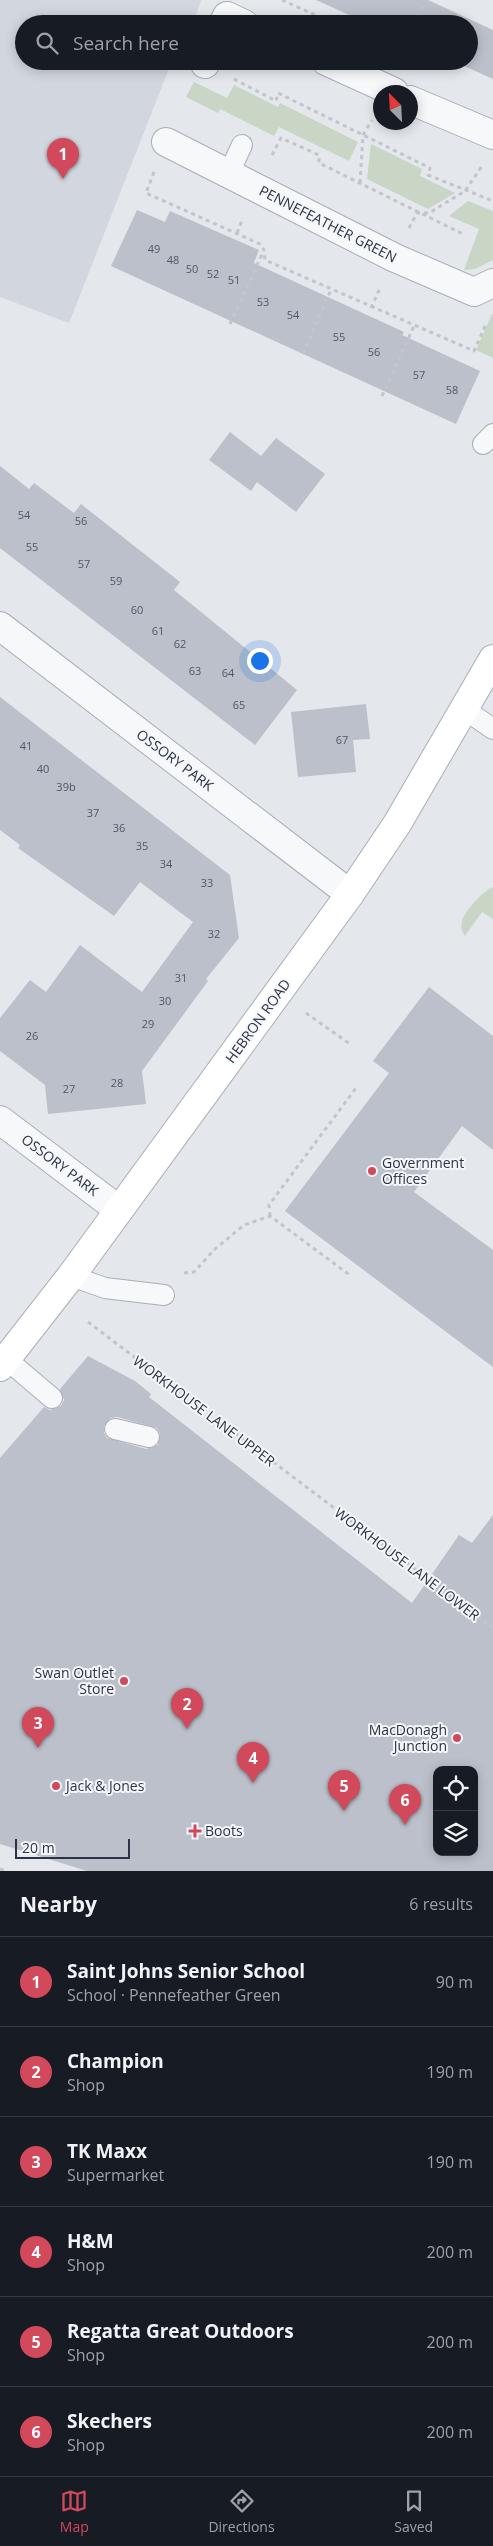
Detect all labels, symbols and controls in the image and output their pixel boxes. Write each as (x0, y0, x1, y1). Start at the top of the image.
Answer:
search box (15, 15, 478, 70)
icon: search (33, 29, 61, 57)
text: Search here (73, 30, 179, 56)
north arrow (373, 85, 418, 130)
pin: 1 (47, 138, 79, 179)
street label: PENNEFEATHER GREEN (256, 181, 400, 267)
house number: 49 (148, 241, 160, 256)
house number: 48 (167, 252, 179, 267)
house number: 50 (186, 261, 198, 276)
house number: 52 (207, 266, 219, 281)
house number: 51 (228, 272, 240, 287)
house number: 53 (257, 294, 269, 309)
house number: 54 (287, 307, 300, 322)
house number: 55 (333, 329, 345, 344)
house number: 56 (368, 344, 380, 359)
house number: 57 (413, 367, 425, 382)
house number: 58 (446, 382, 458, 397)
house number: 54 (18, 507, 31, 522)
house number: 56 (75, 513, 87, 528)
house number: 55 (26, 539, 38, 554)
house number: 57 (78, 556, 90, 571)
house number: 59 (110, 573, 122, 588)
house number: 60 (131, 602, 143, 617)
house number: 61 (152, 623, 164, 638)
house number: 62 (174, 636, 186, 651)
your location (247, 648, 273, 674)
house number: 63 (189, 663, 201, 678)
house number: 64 (222, 665, 235, 680)
house number: 65 (233, 697, 245, 712)
street label: OSSORY PARK (133, 724, 218, 795)
house number: 67 (336, 732, 348, 747)
house number: 41 (20, 738, 32, 753)
house number: 40 (37, 761, 49, 776)
house number: 39b (56, 779, 76, 794)
house number: 37 (87, 805, 99, 820)
house number: 36 (113, 820, 125, 835)
house number: 35 (136, 838, 148, 853)
house number: 34 (160, 856, 173, 871)
house number: 33 (201, 875, 213, 890)
house number: 32 (208, 926, 220, 941)
house number: 31 (175, 970, 187, 985)
street label: HEBRON ROAD (221, 975, 294, 1067)
house number: 30 (159, 993, 171, 1008)
house number: 29 (142, 1016, 154, 1031)
house number: 26 (26, 1028, 38, 1043)
house number: 28 (111, 1075, 123, 1090)
house number: 27 (63, 1081, 75, 1096)
street label: OSSORY PARK (18, 1129, 103, 1200)
place label: Government Offices (382, 1153, 464, 1188)
marker: Government Offices (366, 1165, 378, 1177)
street label: WORKHOUSE LANE UPPER (129, 1351, 279, 1470)
street label: WORKHOUSE LANE LOWER (331, 1503, 484, 1625)
place label: Swan Outlet Store (35, 1663, 114, 1698)
marker: Swan Outlet Store (118, 1675, 130, 1687)
pin: 2 (171, 1688, 203, 1729)
pin: 3 (22, 1707, 54, 1748)
place label: MacDonagh Junction (369, 1720, 447, 1755)
marker: MacDonagh Junction (451, 1732, 463, 1744)
pin: 4 (237, 1742, 269, 1783)
map controls (433, 1766, 478, 1856)
button: locate (433, 1766, 478, 1811)
pin: 5 (328, 1770, 360, 1811)
place label: Jack & Jones (64, 1776, 145, 1795)
marker: Jack & Jones (50, 1780, 62, 1792)
pin: 6 (389, 1784, 421, 1825)
button: layers (433, 1811, 478, 1856)
place label: Boots (205, 1821, 243, 1840)
marker: Boots (189, 1825, 201, 1837)
scale bar (15, 1836, 130, 1859)
text: 20 m (22, 1838, 55, 1857)
text: Nearby (20, 1890, 97, 1918)
text: 6 results (409, 1893, 473, 1915)
text: Saint Johns Senior School (67, 1958, 305, 1984)
text: 1 (31, 1971, 41, 1993)
text: 90 m (436, 1971, 473, 1993)
text: School · Pennefeather Green (67, 1984, 281, 2006)
text: Champion (67, 2048, 164, 2074)
text: 2 (31, 2061, 41, 2083)
text: 190 m (427, 2061, 473, 2083)
text: Shop (67, 2074, 105, 2096)
text: TK Maxx (67, 2138, 147, 2164)
text: 3 (31, 2151, 41, 2173)
text: 190 m (427, 2151, 473, 2173)
text: Supermarket (67, 2164, 164, 2186)
text: H&M (67, 2228, 114, 2254)
text: 4 (31, 2241, 41, 2263)
text: 200 m (427, 2241, 473, 2263)
text: Shop (67, 2254, 105, 2276)
text: Regatta Great Outdoors (67, 2318, 294, 2344)
text: 5 (31, 2331, 41, 2353)
text: 200 m (427, 2331, 473, 2353)
text: Shop (67, 2344, 105, 2366)
text: Skechers (67, 2408, 152, 2434)
text: 6 (31, 2421, 41, 2443)
text: 200 m (427, 2421, 473, 2443)
text: Shop (67, 2434, 105, 2456)
tab: Map (60, 2487, 89, 2536)
tab: Directions (208, 2487, 275, 2536)
tab: Saved (394, 2487, 433, 2536)

